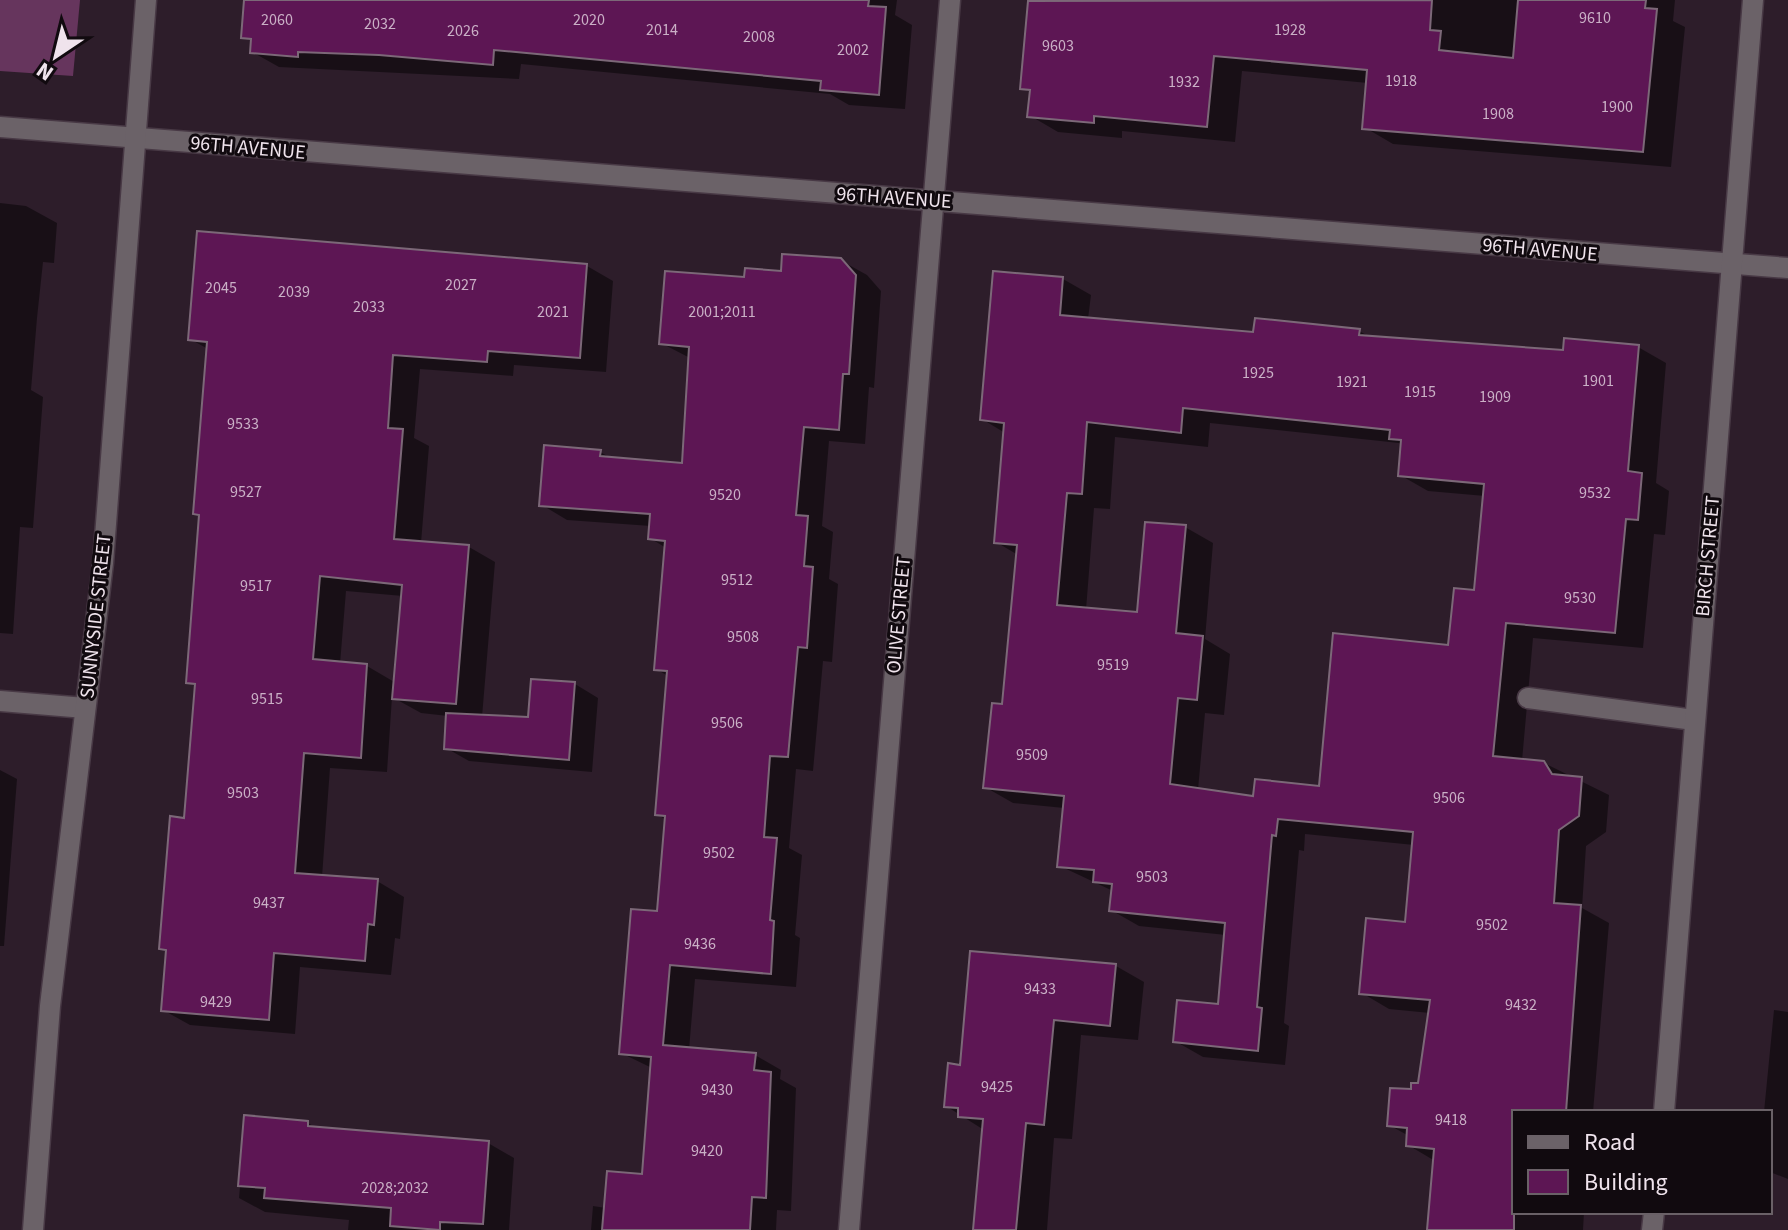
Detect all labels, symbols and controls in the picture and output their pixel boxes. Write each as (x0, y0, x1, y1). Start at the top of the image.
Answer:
house number: 9610 (1579, 7, 1611, 29)
house number: 2060 (261, 9, 293, 31)
house number: 2020 (573, 9, 605, 31)
house number: 2032 (364, 13, 396, 35)
north arrow (16, 16, 96, 96)
house number: 2014 (646, 19, 678, 41)
house number: 1928 (1274, 19, 1306, 41)
house number: 2026 (447, 20, 479, 42)
house number: 2008 (743, 26, 775, 48)
house number: 9603 (1042, 35, 1074, 57)
house number: 2002 (837, 39, 869, 61)
text: N (30, 54, 60, 89)
house number: 1918 (1385, 70, 1417, 92)
house number: 1932 (1168, 71, 1200, 93)
house number: 1900 (1601, 96, 1633, 118)
house number: 1908 (1482, 103, 1514, 125)
street label: 96TH AVENUE (189, 129, 307, 167)
street label: 96TH AVENUE (835, 180, 952, 216)
street label: 96TH AVENUE (1481, 231, 1599, 269)
house number: 2027 (445, 274, 477, 296)
house number: 2045 (205, 277, 237, 299)
house number: 2039 (278, 281, 310, 303)
house number: 2033 (353, 296, 385, 318)
house number: 2021 (537, 301, 569, 323)
house number: 2001;2011 (688, 301, 756, 323)
house number: 1925 (1242, 362, 1274, 384)
house number: 1901 (1582, 370, 1614, 392)
house number: 1921 (1336, 371, 1368, 393)
house number: 1915 (1404, 381, 1436, 403)
house number: 1909 (1479, 386, 1511, 408)
house number: 9533 (227, 413, 259, 435)
house number: 9527 (230, 481, 262, 503)
house number: 9532 (1579, 482, 1611, 504)
house number: 9520 (709, 484, 741, 506)
street label: BIRCH STREET (1689, 494, 1727, 618)
street label: SUNNYSIDE STREET (73, 532, 119, 700)
street label: OLIVE STREET (880, 555, 918, 675)
house number: 9512 (721, 569, 753, 591)
house number: 9517 (240, 575, 272, 597)
house number: 9530 (1564, 587, 1596, 609)
house number: 9508 (727, 626, 759, 648)
house number: 9519 (1097, 654, 1129, 676)
house number: 9515 (251, 688, 283, 710)
house number: 9506 (711, 712, 743, 734)
house number: 9509 (1016, 744, 1048, 766)
house number: 9503 (227, 782, 259, 804)
house number: 9506 (1433, 787, 1465, 809)
house number: 9502 (703, 842, 735, 864)
house number: 9503 (1136, 866, 1168, 888)
house number: 9437 (253, 892, 285, 914)
house number: 9502 (1476, 914, 1508, 936)
house number: 9436 (684, 933, 716, 955)
house number: 9433 (1024, 978, 1056, 1000)
house number: 9429 (200, 991, 232, 1013)
house number: 9432 (1505, 994, 1537, 1016)
house number: 9425 (981, 1076, 1013, 1098)
house number: 9430 (701, 1079, 733, 1101)
house number: 9418 (1435, 1109, 1467, 1131)
legend (1512, 1110, 1772, 1214)
text: Road (1584, 1125, 1636, 1160)
house number: 9420 (691, 1140, 723, 1162)
text: Building (1584, 1165, 1668, 1200)
house number: 2028;2032 (361, 1177, 429, 1199)

